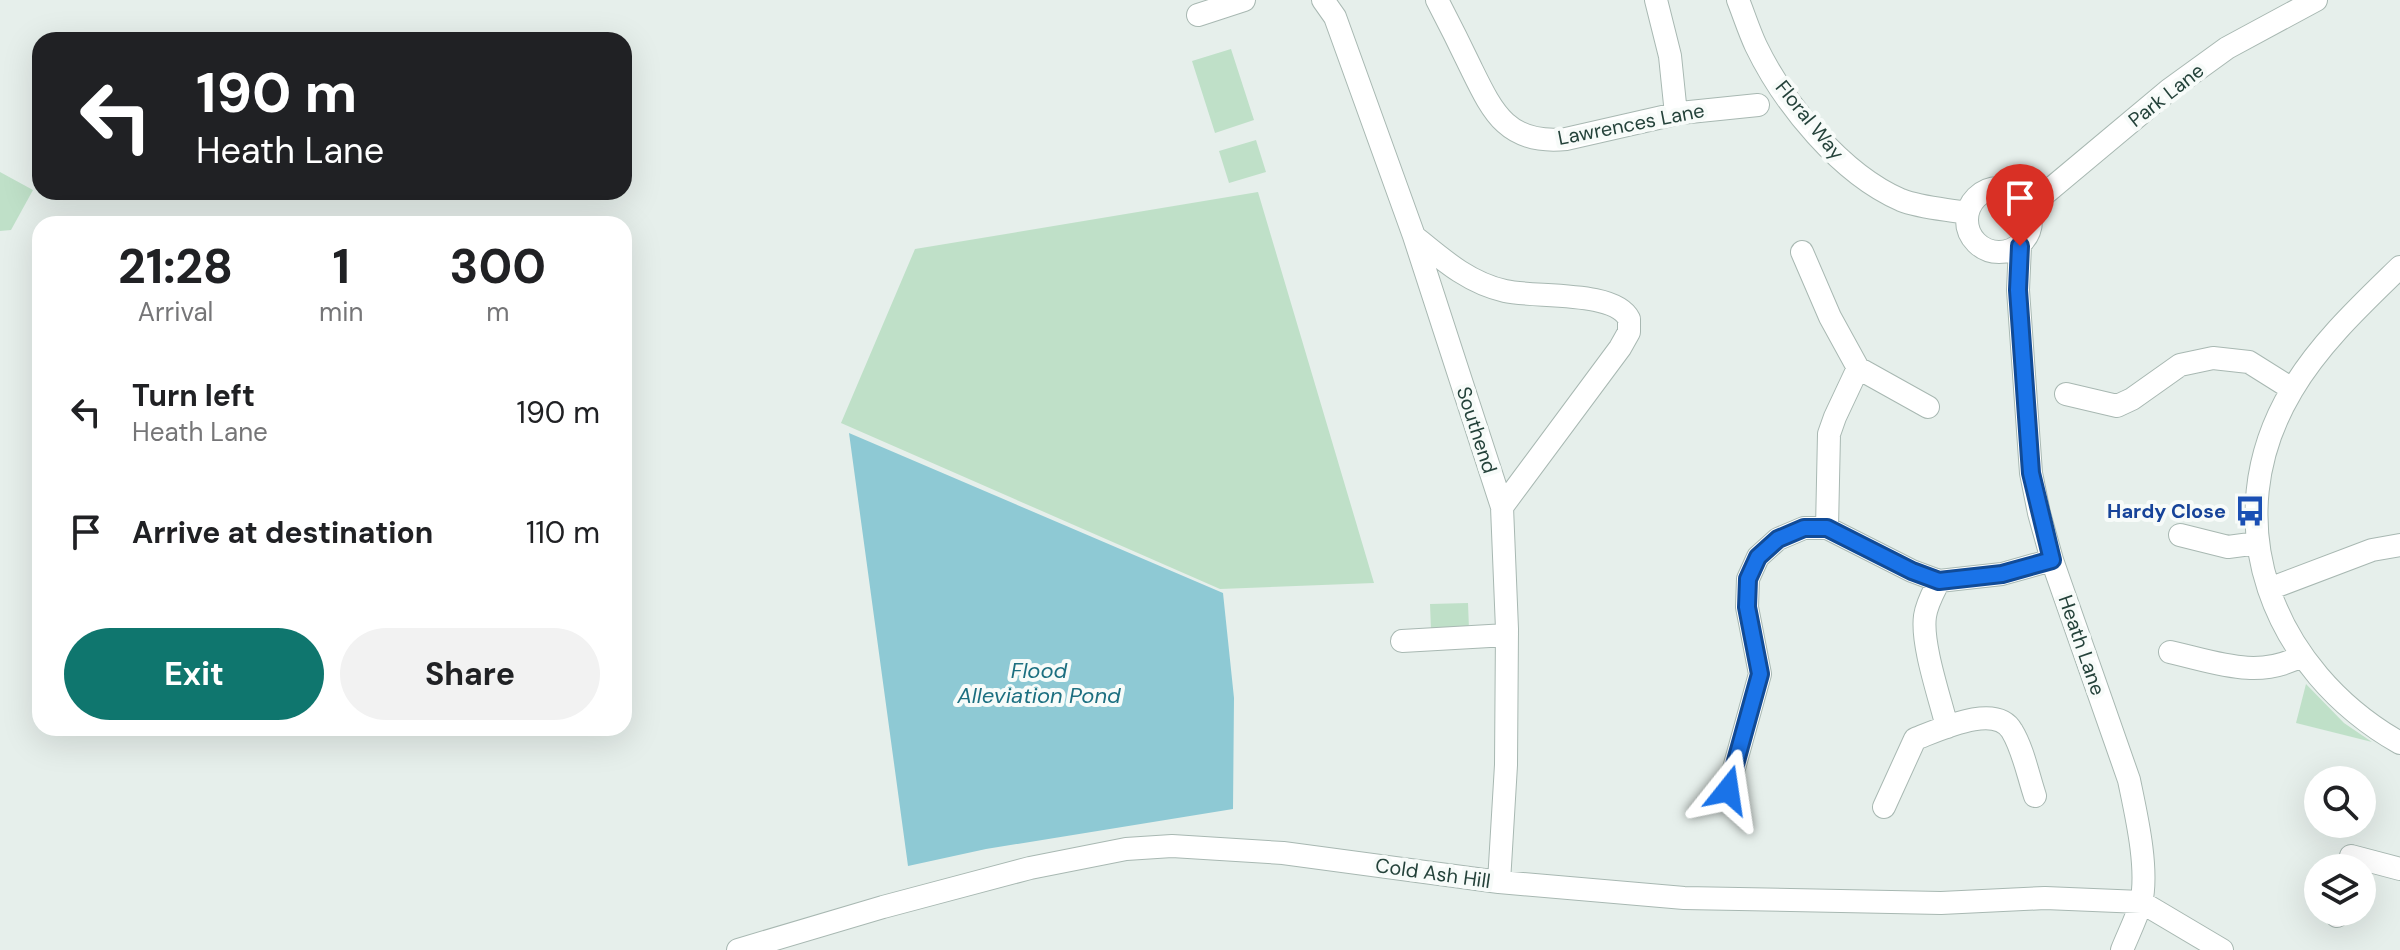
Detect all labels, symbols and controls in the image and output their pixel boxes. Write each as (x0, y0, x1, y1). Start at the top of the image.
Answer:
text: 190 m (196, 56, 357, 129)
street label: Park Lane (2123, 57, 2209, 133)
icon: left (64, 64, 168, 168)
street label: Floral Way (1770, 75, 1850, 165)
street label: Lawrences Lane (1556, 97, 1706, 151)
text: Heath Lane (196, 127, 384, 174)
pin (1986, 164, 2054, 246)
icon: arrive (1998, 176, 2042, 220)
text: 21:28 (118, 235, 233, 298)
text: 1 (333, 235, 350, 298)
text: 300 (449, 235, 546, 298)
text: Arrival (138, 295, 213, 329)
text: min (319, 295, 363, 329)
text: m (486, 295, 509, 329)
text: Turn left (132, 376, 255, 415)
street label: Southend (1451, 383, 1503, 477)
icon: left (64, 390, 108, 434)
text: 190 m (517, 393, 600, 432)
text: Heath Lane (132, 415, 268, 449)
bus stop icon: Hardy Close (2233, 494, 2267, 528)
place label: Hardy Close (2107, 498, 2226, 524)
icon: arrive (64, 510, 108, 554)
text: Arrive at destination (132, 513, 433, 552)
text: 110 m (526, 513, 600, 552)
street label: Heath Lane (2053, 591, 2111, 699)
button: Exit (64, 628, 324, 720)
button: Share (340, 628, 600, 720)
water label: Flood Alleviation Pond (956, 656, 1121, 710)
position arrow (1686, 748, 1770, 832)
map controls (2304, 766, 2376, 926)
button: search (2304, 766, 2376, 838)
street label: Cold Ash Hill (1374, 852, 1492, 894)
button: layers (2304, 854, 2376, 926)

